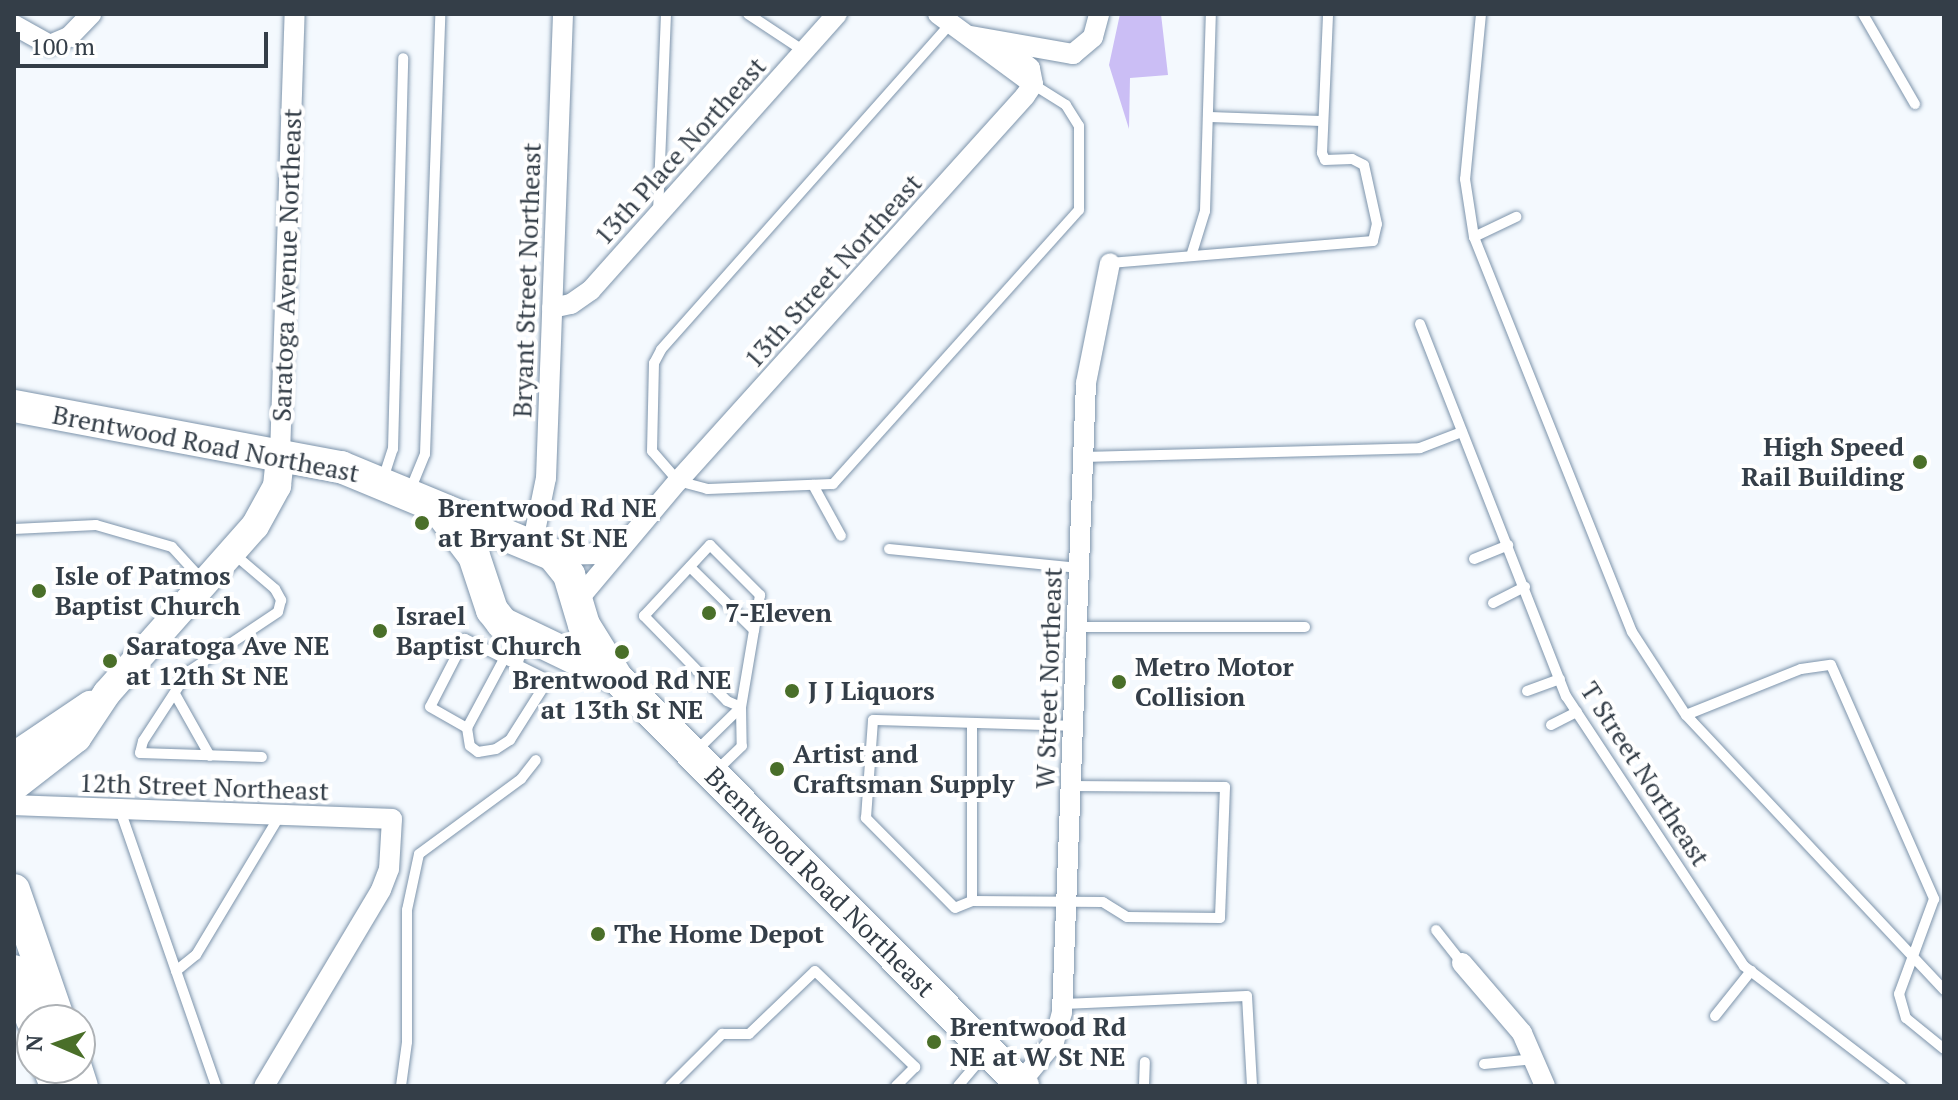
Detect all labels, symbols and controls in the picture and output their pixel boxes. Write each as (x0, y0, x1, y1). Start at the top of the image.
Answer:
scale bar (20, 16, 272, 66)
text: 100 m (30, 30, 95, 62)
street label: 13th Place Northeast (587, 51, 773, 251)
street label: Saratoga Avenue Northeast (266, 107, 308, 423)
street label: Bryant Street Northeast (507, 142, 547, 418)
street label: 13th Street Northeast (738, 168, 928, 374)
street label: Brentwood Road Northeast (50, 399, 362, 489)
place label: High Speed Rail Building (1741, 431, 1904, 492)
marker: High Speed Rail Building (1911, 453, 1929, 471)
place label: Brentwood Rd NE at Bryant St NE (438, 492, 657, 554)
marker: Brentwood Rd NE at Bryant St NE (413, 514, 431, 532)
place label: Isle of Patmos Baptist Church (55, 560, 240, 622)
street label: W Street Northeast (1030, 567, 1068, 789)
marker: Isle of Patmos Baptist Church (30, 582, 48, 600)
place label: 7-Eleven (725, 597, 832, 629)
place label: Israel Baptist Church (396, 600, 581, 662)
marker: 7-Eleven (700, 604, 718, 622)
marker: Israel Baptist Church (371, 622, 389, 640)
place label: Saratoga Ave NE at 12th St NE (126, 630, 330, 692)
marker: Brentwood Rd NE at 13th St NE (613, 643, 631, 661)
place label: Metro Motor Collision (1135, 651, 1294, 712)
marker: Saratoga Ave NE at 12th St NE (101, 652, 119, 670)
place label: Brentwood Rd NE at 13th St NE (513, 664, 731, 726)
marker: Metro Motor Collision (1110, 673, 1128, 691)
place label: J J Liquors (808, 675, 935, 707)
street label: T Street Northeast (1574, 676, 1716, 872)
marker: J J Liquors (783, 682, 801, 700)
place label: Artist and Craftsman Supply (793, 738, 1014, 800)
marker: Artist and Craftsman Supply (768, 760, 786, 778)
street label: Brentwood Road Northeast (699, 761, 941, 1003)
street label: 12th Street Northeast (79, 767, 329, 807)
place label: The Home Depot (614, 918, 824, 950)
marker: The Home Depot (589, 925, 607, 943)
north arrow (16, 1004, 96, 1084)
place label: Brentwood Rd NE at W St NE (950, 1011, 1126, 1072)
marker: Brentwood Rd NE at W St NE (925, 1033, 943, 1051)
text: N (19, 1034, 48, 1052)

